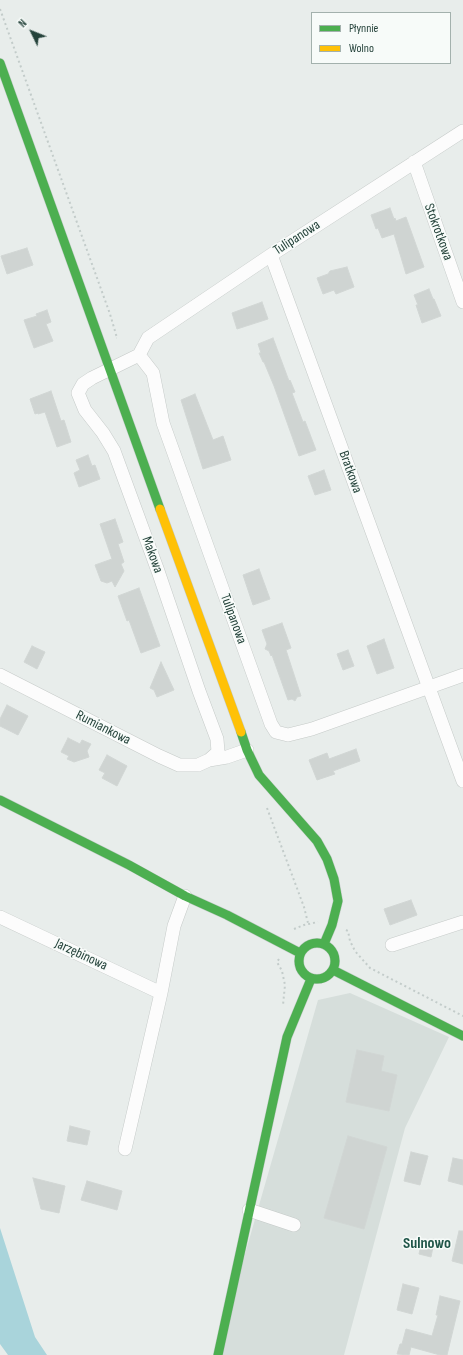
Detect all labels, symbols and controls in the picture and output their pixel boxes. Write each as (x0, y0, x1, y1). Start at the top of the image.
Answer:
north arrow (12, 12, 52, 52)
legend (311, 12, 451, 64)
text: N (16, 17, 30, 30)
text: Płynnie (349, 21, 378, 36)
text: Wolno (349, 41, 374, 56)
street label: Stokrotkowa (420, 201, 456, 263)
street label: Tulipanowa (271, 217, 323, 259)
street label: Bratkowa (335, 449, 365, 495)
street label: Makowa (138, 534, 166, 576)
street label: Tulipanowa (216, 592, 250, 646)
street label: Rumiankowa (73, 707, 133, 749)
street label: Jarzębinowa (52, 936, 110, 974)
district label: Sulnowo (403, 1234, 451, 1254)

